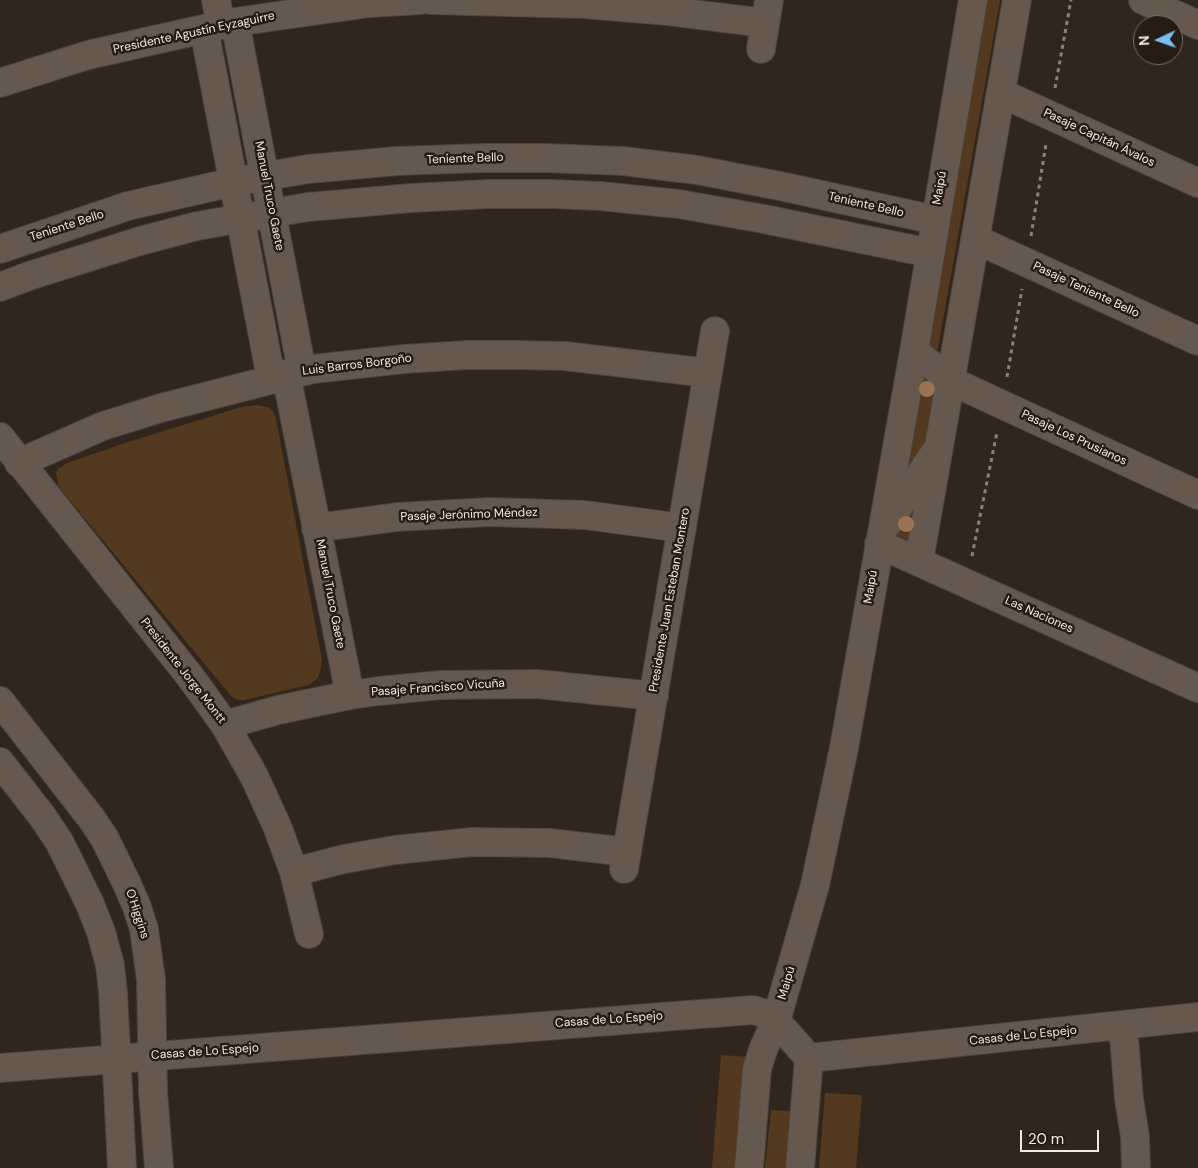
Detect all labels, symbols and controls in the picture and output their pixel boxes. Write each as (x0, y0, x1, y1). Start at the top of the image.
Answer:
street label: Presidente Agustín Eyzaguirre (112, 9, 276, 57)
north arrow (1133, 15, 1183, 65)
text: N (1135, 35, 1153, 46)
street label: Pasaje Capitán Ávalos (1041, 106, 1157, 170)
street label: Manuel Truco Gaete (251, 140, 287, 252)
street label: Teniente Bello (426, 150, 504, 168)
street label: Maipú (930, 170, 950, 206)
street label: Teniente Bello (827, 189, 905, 221)
street label: Teniente Bello (28, 207, 106, 245)
street label: Pasaje Teniente Bello (1031, 259, 1141, 321)
street label: Luis Barros Borgoño (301, 351, 413, 379)
street label: Pasaje Los Prusianos (1019, 407, 1129, 469)
street label: Pasaje Jerónimo Méndez (400, 505, 538, 525)
street label: Presidente Juan Esteban Montero (647, 507, 693, 693)
street label: Manuel Truco Gaete (312, 538, 348, 650)
street label: Maipú (861, 569, 881, 605)
street label: Las Naciones (1003, 593, 1075, 637)
street label: Presidente Jorge Montt (137, 615, 229, 727)
street label: Pasaje Francisco Vicuña (371, 676, 505, 700)
street label: O'Higgins (122, 887, 152, 941)
street label: Maipú (775, 965, 799, 1001)
street label: Casas de Lo Espejo (555, 1009, 663, 1031)
street label: Casas de Lo Espejo (969, 1023, 1077, 1049)
street label: Casas de Lo Espejo (151, 1041, 259, 1063)
scale bar (1023, 1120, 1102, 1152)
text: 20 m (1028, 1129, 1064, 1149)

